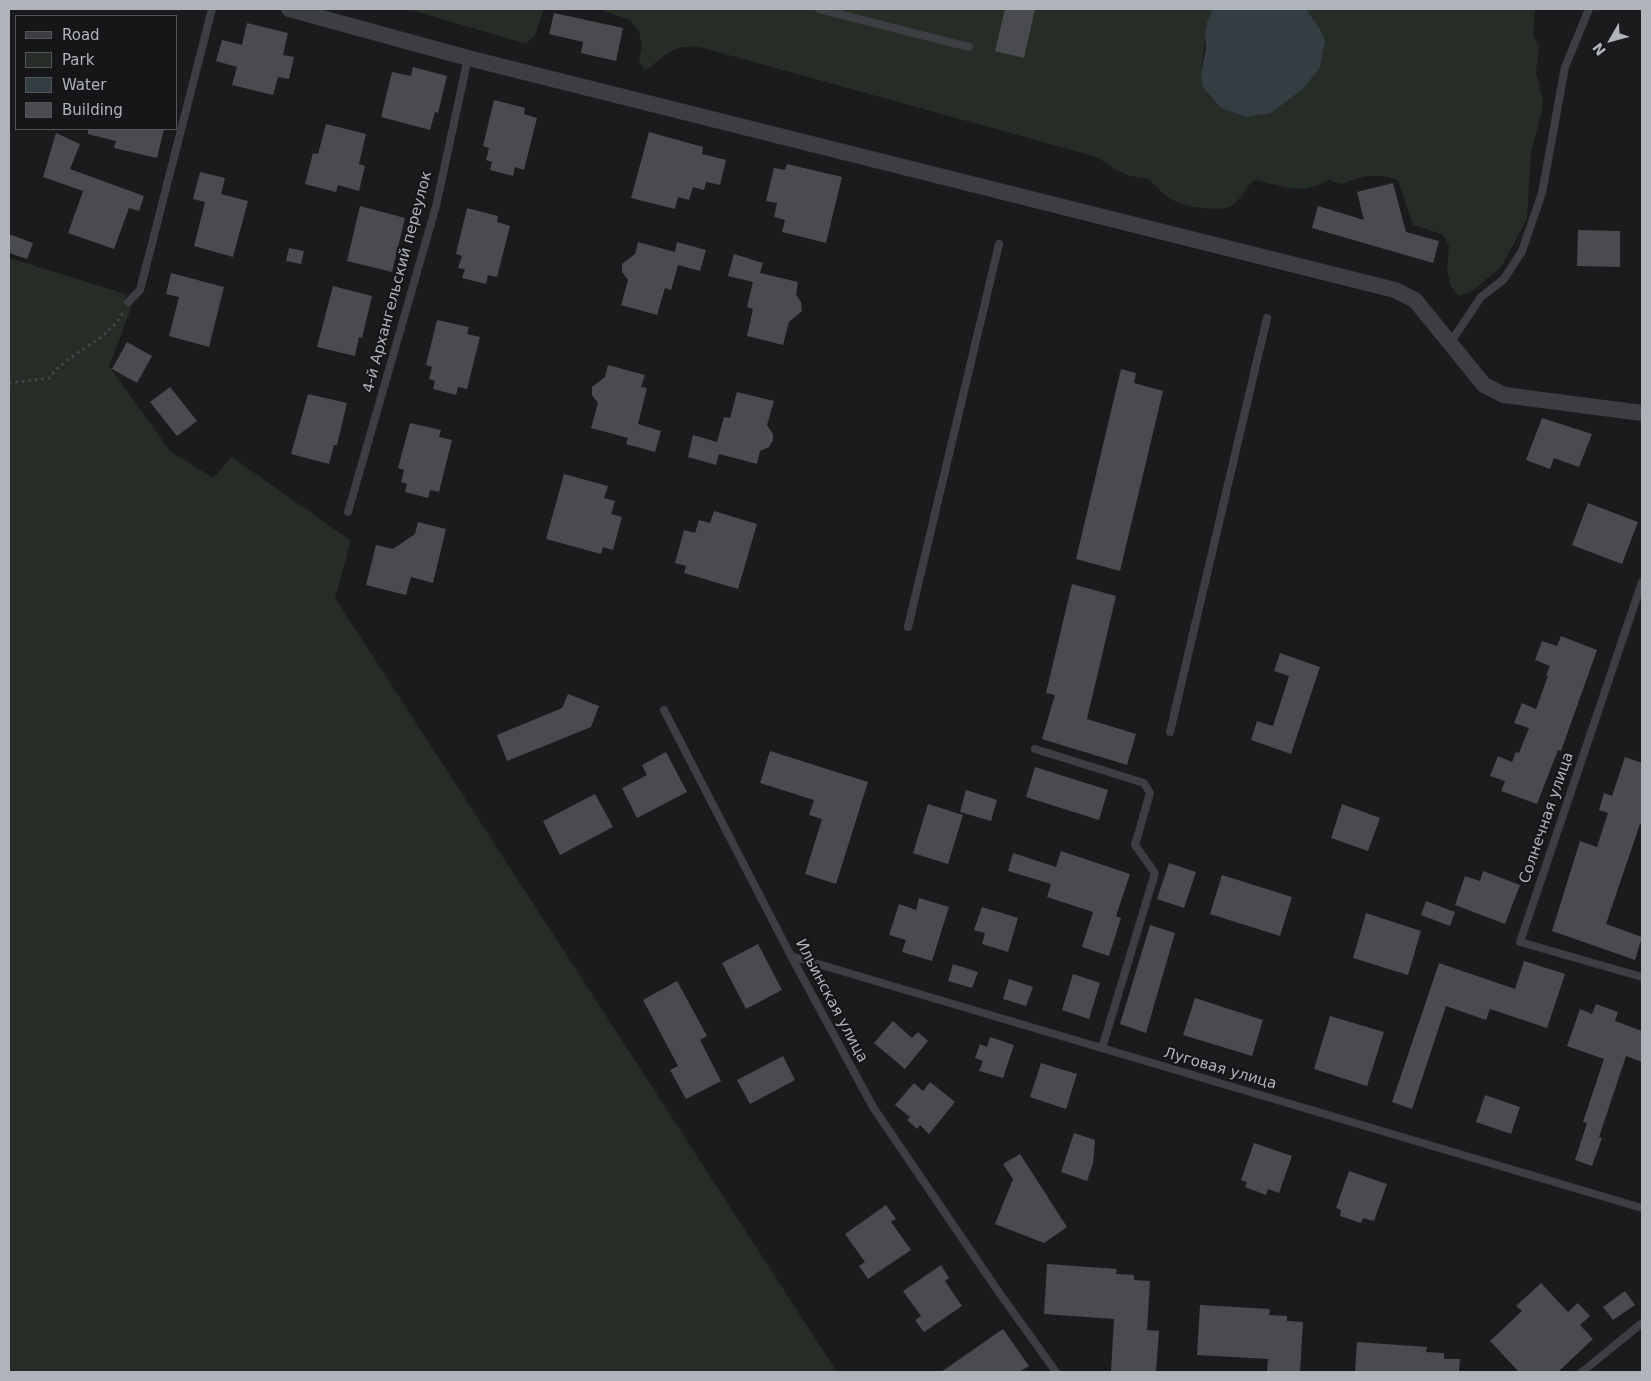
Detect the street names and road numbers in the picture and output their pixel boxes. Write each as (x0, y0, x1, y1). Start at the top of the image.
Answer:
street label: 4-й Архангельский переулок (360, 169, 436, 395)
street label: Солнечная улица (1516, 750, 1578, 886)
street label: Ильинская улица (791, 936, 871, 1066)
street label: Луговая улица (1161, 1044, 1279, 1094)

